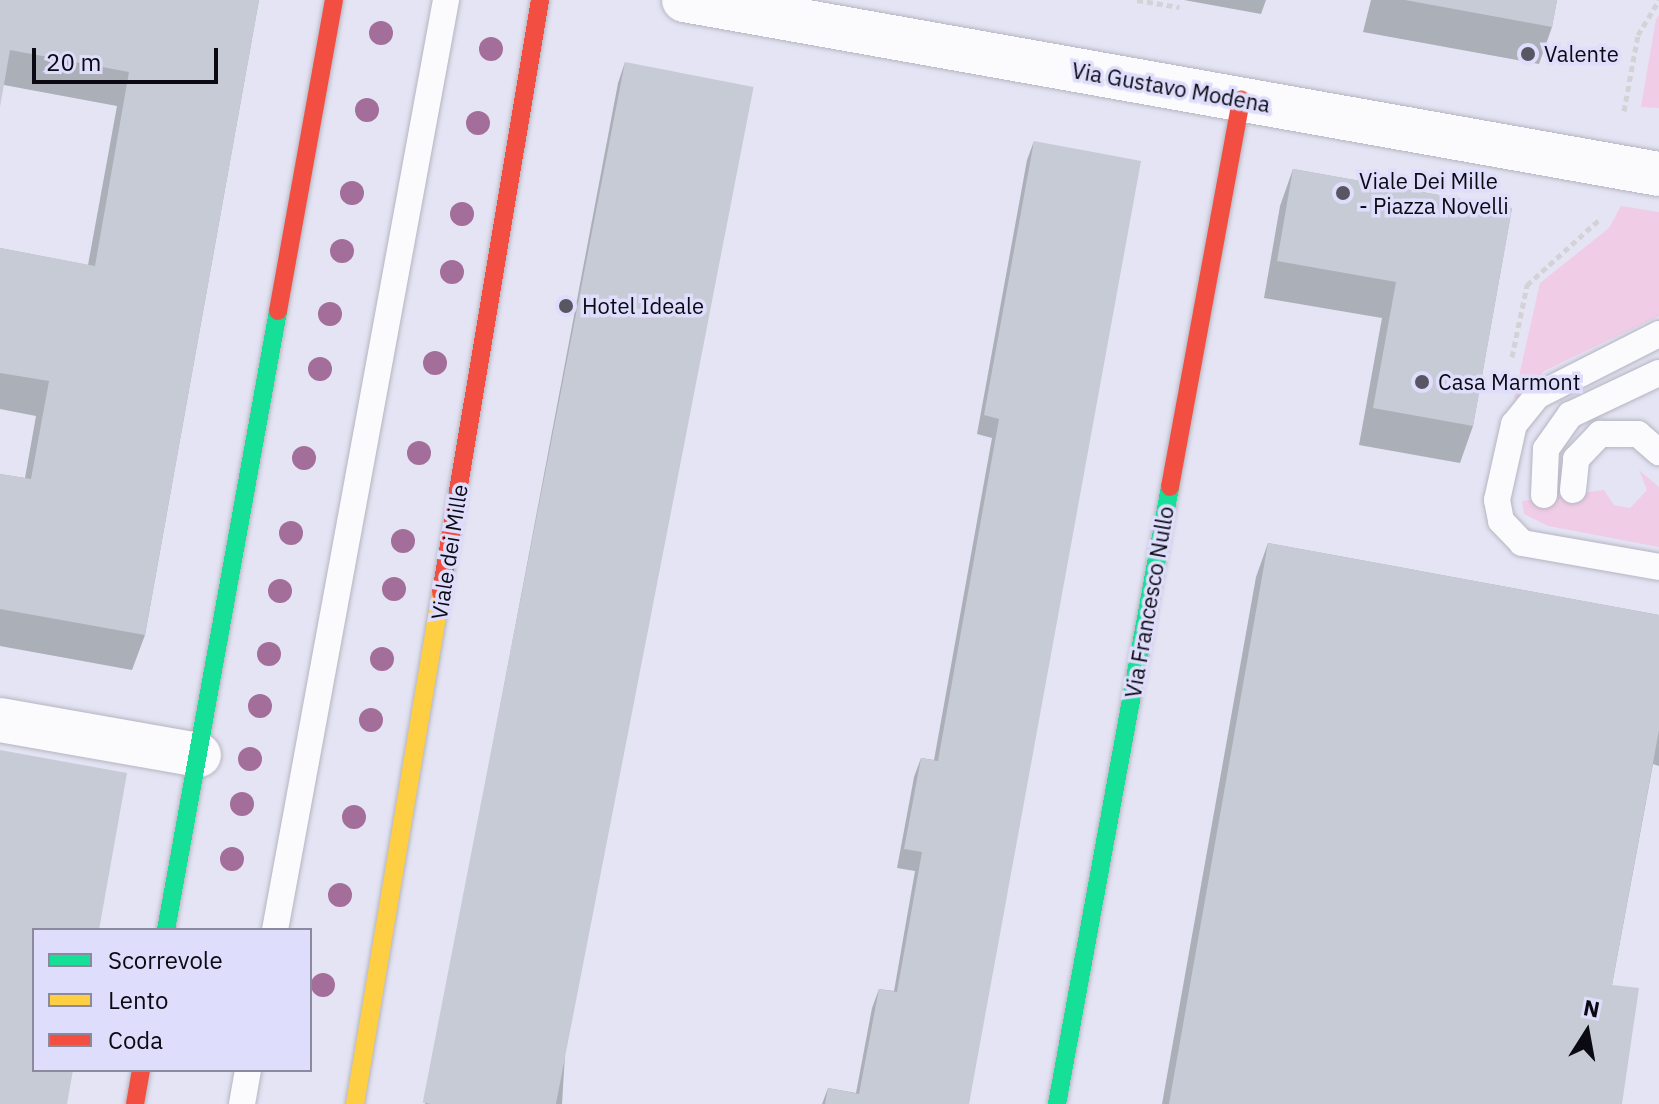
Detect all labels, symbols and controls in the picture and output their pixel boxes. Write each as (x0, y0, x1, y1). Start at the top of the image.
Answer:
scale bar (36, 32, 222, 82)
place label: Valente (1544, 41, 1619, 67)
marker: Valente (1519, 45, 1537, 63)
text: 20 m (46, 46, 101, 78)
street label: Via Gustavo Modena (1070, 57, 1272, 117)
place label: Viale Dei Mille - Piazza Novelli (1359, 167, 1509, 218)
marker: Viale Dei Mille - Piazza Novelli (1334, 184, 1352, 202)
place label: Hotel Ideale (582, 293, 704, 319)
marker: Hotel Ideale (557, 297, 575, 315)
place label: Casa Marmont (1438, 369, 1580, 395)
marker: Casa Marmont (1413, 373, 1431, 391)
street label: Viale dei Mille (425, 482, 473, 622)
street label: Via Francesco Nullo (1119, 504, 1179, 700)
legend (32, 928, 312, 1072)
text: Scorrevole (108, 944, 223, 976)
text: Lento (108, 984, 168, 1016)
north arrow (1547, 992, 1627, 1072)
text: N (1581, 992, 1602, 1024)
text: Coda (108, 1024, 163, 1056)

